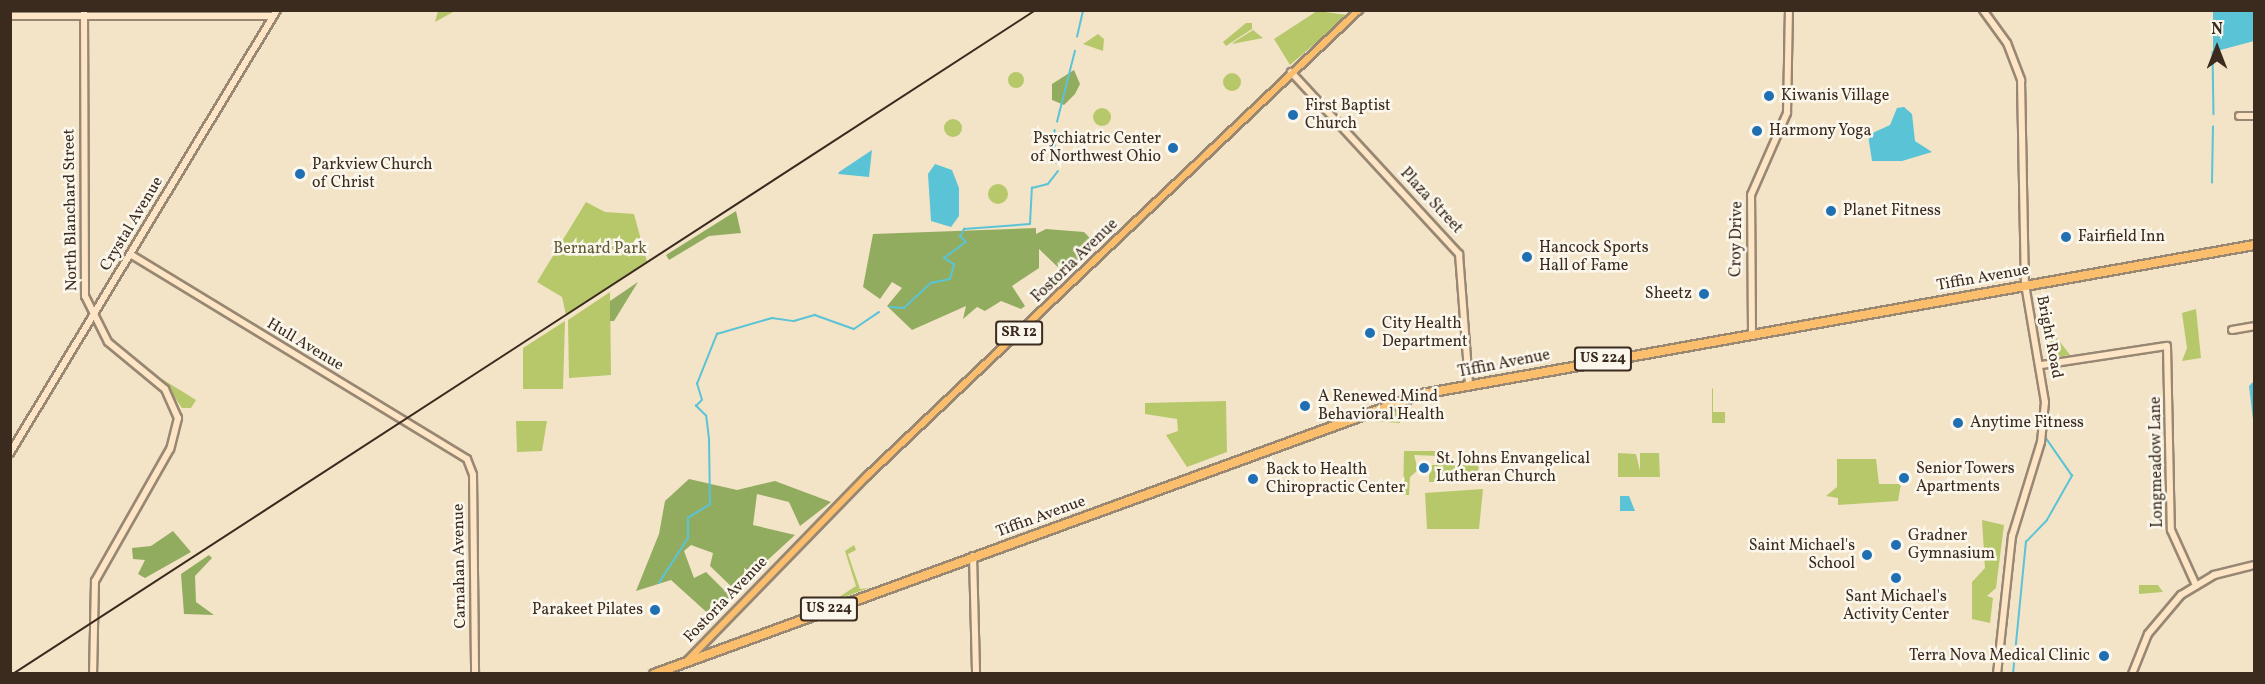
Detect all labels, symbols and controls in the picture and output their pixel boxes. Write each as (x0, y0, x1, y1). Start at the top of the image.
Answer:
north arrow (2187, 18, 2247, 78)
text: N (2211, 19, 2223, 41)
place label: Kiwanis Village (1781, 86, 1890, 106)
marker: Kiwanis Village (1762, 89, 1776, 103)
place label: First Baptist Church (1305, 96, 1391, 134)
marker: First Baptist Church (1286, 108, 1300, 122)
place label: Harmony Yoga (1769, 121, 1872, 141)
marker: Harmony Yoga (1750, 124, 1764, 138)
street label: North Blanchard Street (60, 128, 82, 292)
place label: Psychiatric Center of Northwest Ohio (1032, 129, 1161, 167)
marker: Psychiatric Center of Northwest Ohio (1166, 141, 1180, 155)
place label: Parkview Church of Christ (312, 155, 433, 193)
street label: Plaza Street (1396, 164, 1466, 238)
marker: Parkview Church of Christ (293, 167, 307, 181)
street label: Crystal Avenue (96, 173, 168, 275)
street label: Croy Drive (1727, 201, 1747, 277)
place label: Planet Fitness (1843, 201, 1941, 221)
marker: Planet Fitness (1824, 204, 1838, 218)
street label: Fostoria Avenue (1028, 215, 1122, 307)
place label: Fairfield Inn (2078, 227, 2165, 247)
marker: Fairfield Inn (2059, 230, 2073, 244)
place label: Hancock Sports Hall of Fame (1539, 238, 1649, 276)
park label: Bernard Park (553, 239, 647, 259)
marker: Hancock Sports Hall of Fame (1520, 250, 1534, 264)
street label: Tiffin Avenue (1935, 260, 2031, 296)
place label: Sheetz (1645, 284, 1692, 304)
marker: Sheetz (1697, 287, 1711, 301)
street label: Bright Road (2032, 294, 2066, 380)
place label: City Health Department (1382, 314, 1468, 352)
street label: Hull Avenue (263, 315, 347, 375)
road number: SR 12 (995, 321, 1043, 345)
marker: City Health Department (1363, 326, 1377, 340)
street label: Tiffin Avenue (1456, 346, 1552, 382)
road number: US 224 (1573, 347, 1633, 371)
place label: A Renewed Mind Behavioral Health (1318, 387, 1445, 425)
street label: Longmeadow Lane (2146, 396, 2168, 528)
marker: A Renewed Mind Behavioral Health (1296, 397, 1314, 415)
place label: Anytime Fitness (1970, 413, 2084, 433)
marker: Anytime Fitness (1951, 416, 1965, 430)
place label: St. Johns Envangelical Lutheran Church (1436, 449, 1590, 487)
place label: Senior Towers Apartments (1916, 459, 2015, 497)
place label: Back to Health Chiropractic Center (1266, 460, 1405, 498)
marker: St. Johns Envangelical Lutheran Church (1417, 461, 1431, 475)
marker: Back to Health Chiropractic Center (1244, 470, 1262, 488)
marker: Senior Towers Apartments (1897, 471, 1911, 485)
street label: Tiffin Avenue (994, 492, 1088, 542)
street label: Carnahan Avenue (449, 503, 471, 629)
place label: Gradner Gymnasium (1908, 526, 1995, 564)
place label: Saint Michael's School (1749, 536, 1855, 574)
marker: Gradner Gymnasium (1889, 538, 1903, 552)
marker: Saint Michael's School (1860, 548, 1874, 562)
street label: Fostoria Avenue (680, 553, 772, 647)
marker: Sant Michael's Activity Center (1889, 571, 1903, 585)
place label: Sant Michael's Activity Center (1843, 587, 1949, 625)
road number: US 224 (799, 597, 859, 621)
place label: Parakeet Pilates (532, 600, 643, 620)
marker: Parakeet Pilates (648, 603, 662, 617)
place label: Terra Nova Medical Clinic (1909, 646, 2090, 666)
marker: Terra Nova Medical Clinic (2095, 647, 2113, 665)

